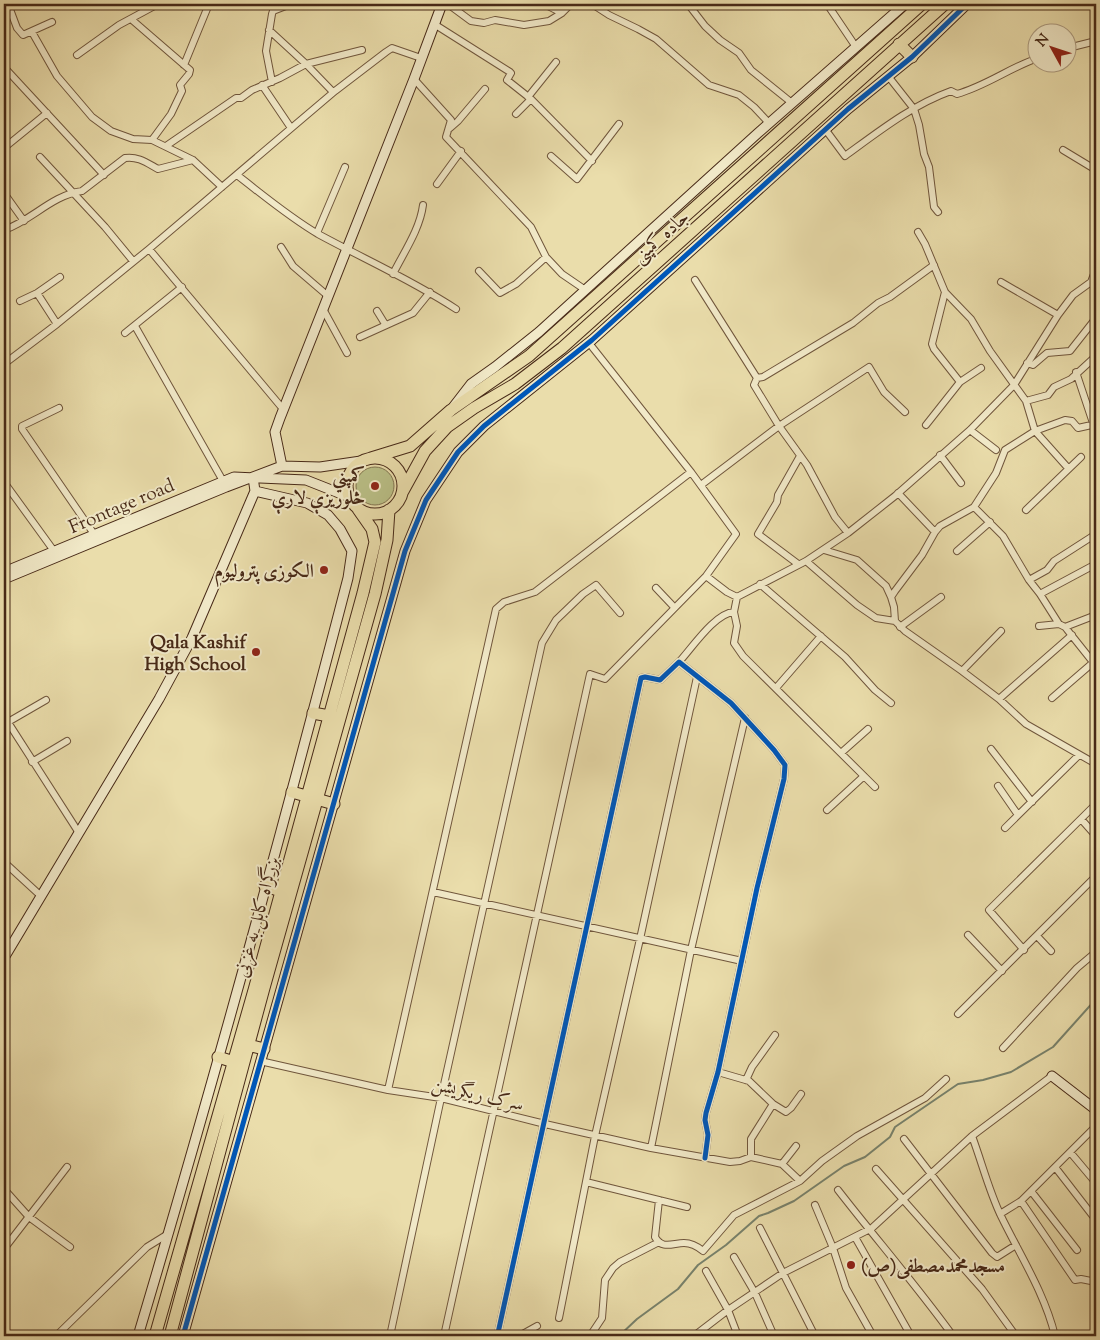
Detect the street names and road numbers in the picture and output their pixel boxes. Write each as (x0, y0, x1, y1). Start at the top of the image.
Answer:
street label: جاده کمپنی (627, 205, 696, 271)
street label: Frontage road (65, 473, 179, 542)
street label: بزرگراه کابل به غزنی (228, 854, 288, 981)
street label: سرک ریگریشن (429, 1072, 526, 1119)

